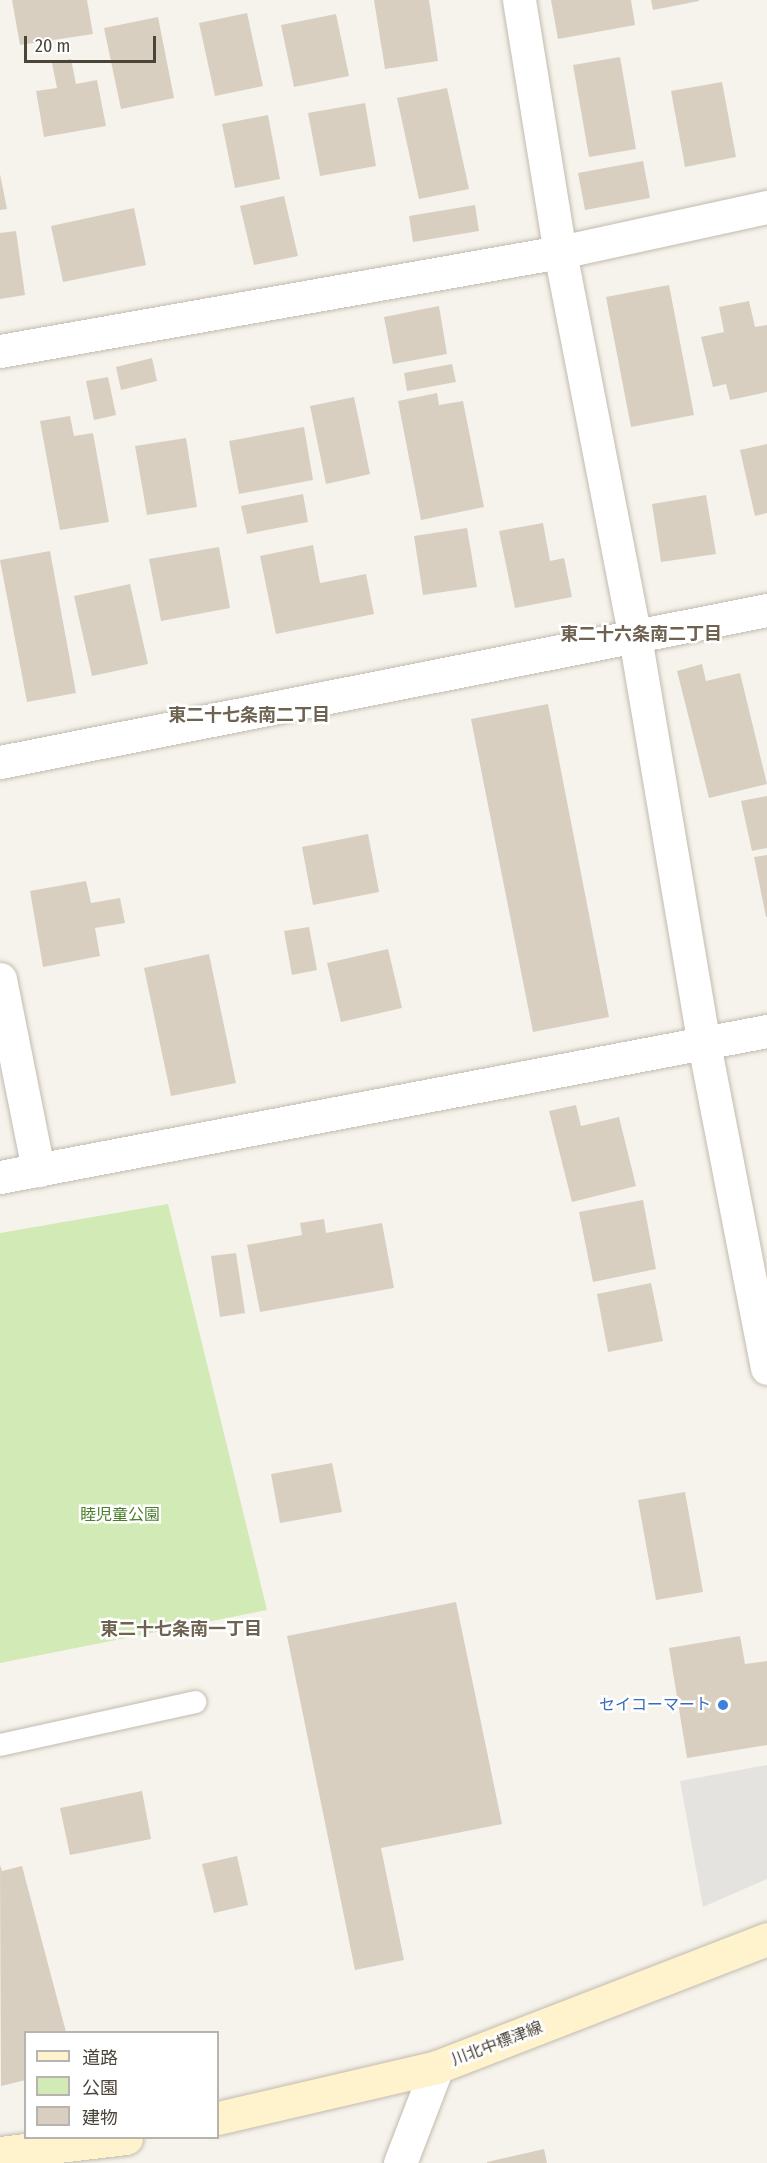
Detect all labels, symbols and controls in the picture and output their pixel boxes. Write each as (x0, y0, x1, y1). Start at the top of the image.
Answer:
scale bar (27, 24, 159, 62)
text: 20 m (35, 35, 70, 57)
district label: 東二十六条南二丁目 (560, 623, 722, 645)
district label: 東二十七条南二丁目 (168, 704, 330, 726)
park label: 睦児童公園 (80, 1505, 160, 1525)
district label: 東二十七条南一丁目 (100, 1618, 262, 1640)
place label: セイコーマート (599, 1695, 711, 1715)
marker: セイコーマート (716, 1698, 730, 1712)
street label: 川北中標津線 (449, 2018, 545, 2070)
legend (24, 2031, 219, 2139)
text: 道路 (82, 2047, 118, 2069)
text: 公園 (82, 2077, 118, 2099)
text: 建物 (82, 2107, 118, 2129)

